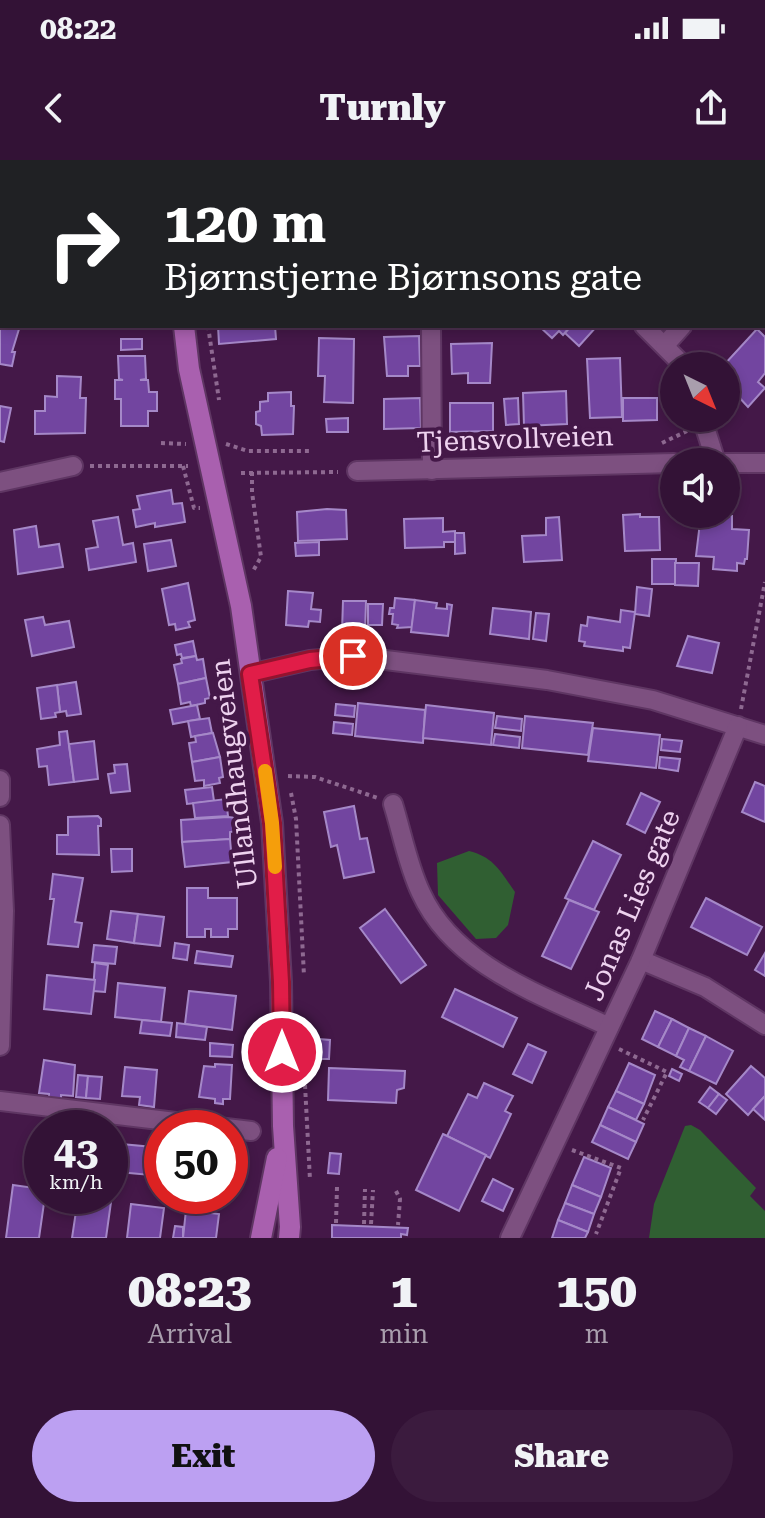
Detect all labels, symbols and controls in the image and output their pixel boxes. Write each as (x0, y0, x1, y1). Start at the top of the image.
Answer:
text: 08:22 (40, 11, 117, 46)
icon: back (32, 86, 76, 130)
icon: share (689, 86, 733, 130)
text: Turnly (319, 87, 446, 129)
text: 120 m (164, 190, 326, 256)
icon: right (32, 192, 136, 296)
text: Bjørnstjerne Bjørnsons gate (164, 257, 642, 299)
north arrow (660, 352, 740, 432)
map controls (660, 352, 740, 528)
street label: Tjensvollveien (416, 419, 614, 459)
button: sound (660, 448, 740, 528)
pin (319, 622, 387, 690)
icon: arrive (331, 634, 375, 678)
street label: Ullandhaugveien (204, 657, 264, 891)
street label: Jonas Lies gate (577, 805, 687, 1005)
position arrow (240, 1010, 324, 1094)
speed limit sign: 50 (144, 1110, 248, 1214)
text: 43 (54, 1128, 98, 1175)
text: km/h (49, 1170, 103, 1194)
text: 08:23 (128, 1263, 251, 1319)
text: 1 (390, 1263, 417, 1319)
text: 150 (556, 1263, 637, 1319)
text: Arrival (147, 1319, 232, 1349)
text: min (380, 1319, 428, 1349)
text: m (585, 1319, 608, 1349)
button: Exit (32, 1410, 375, 1502)
button: Share (391, 1410, 733, 1502)

